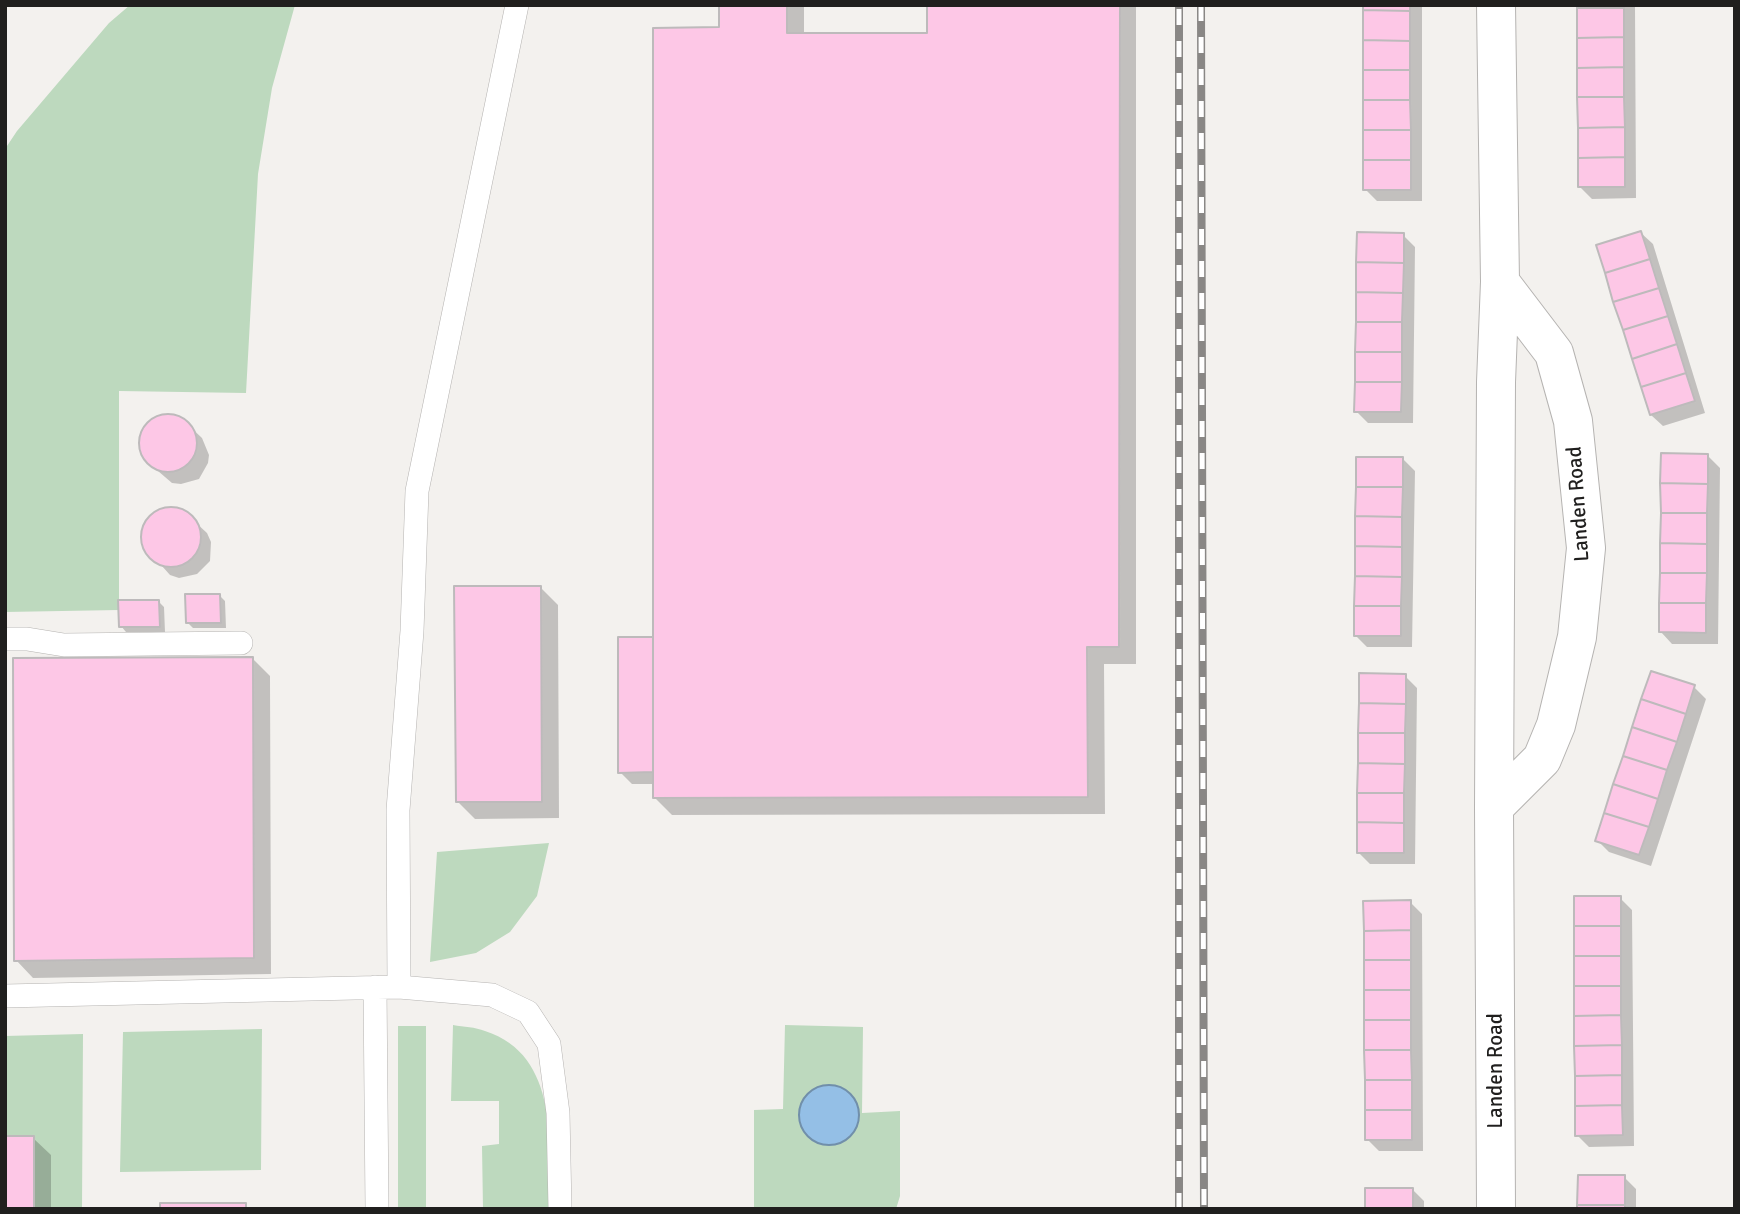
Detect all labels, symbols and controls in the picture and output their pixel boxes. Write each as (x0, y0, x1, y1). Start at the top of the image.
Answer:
street label: Landen Road (1562, 446, 1596, 562)
street label: Landen Road (1483, 1013, 1509, 1129)

